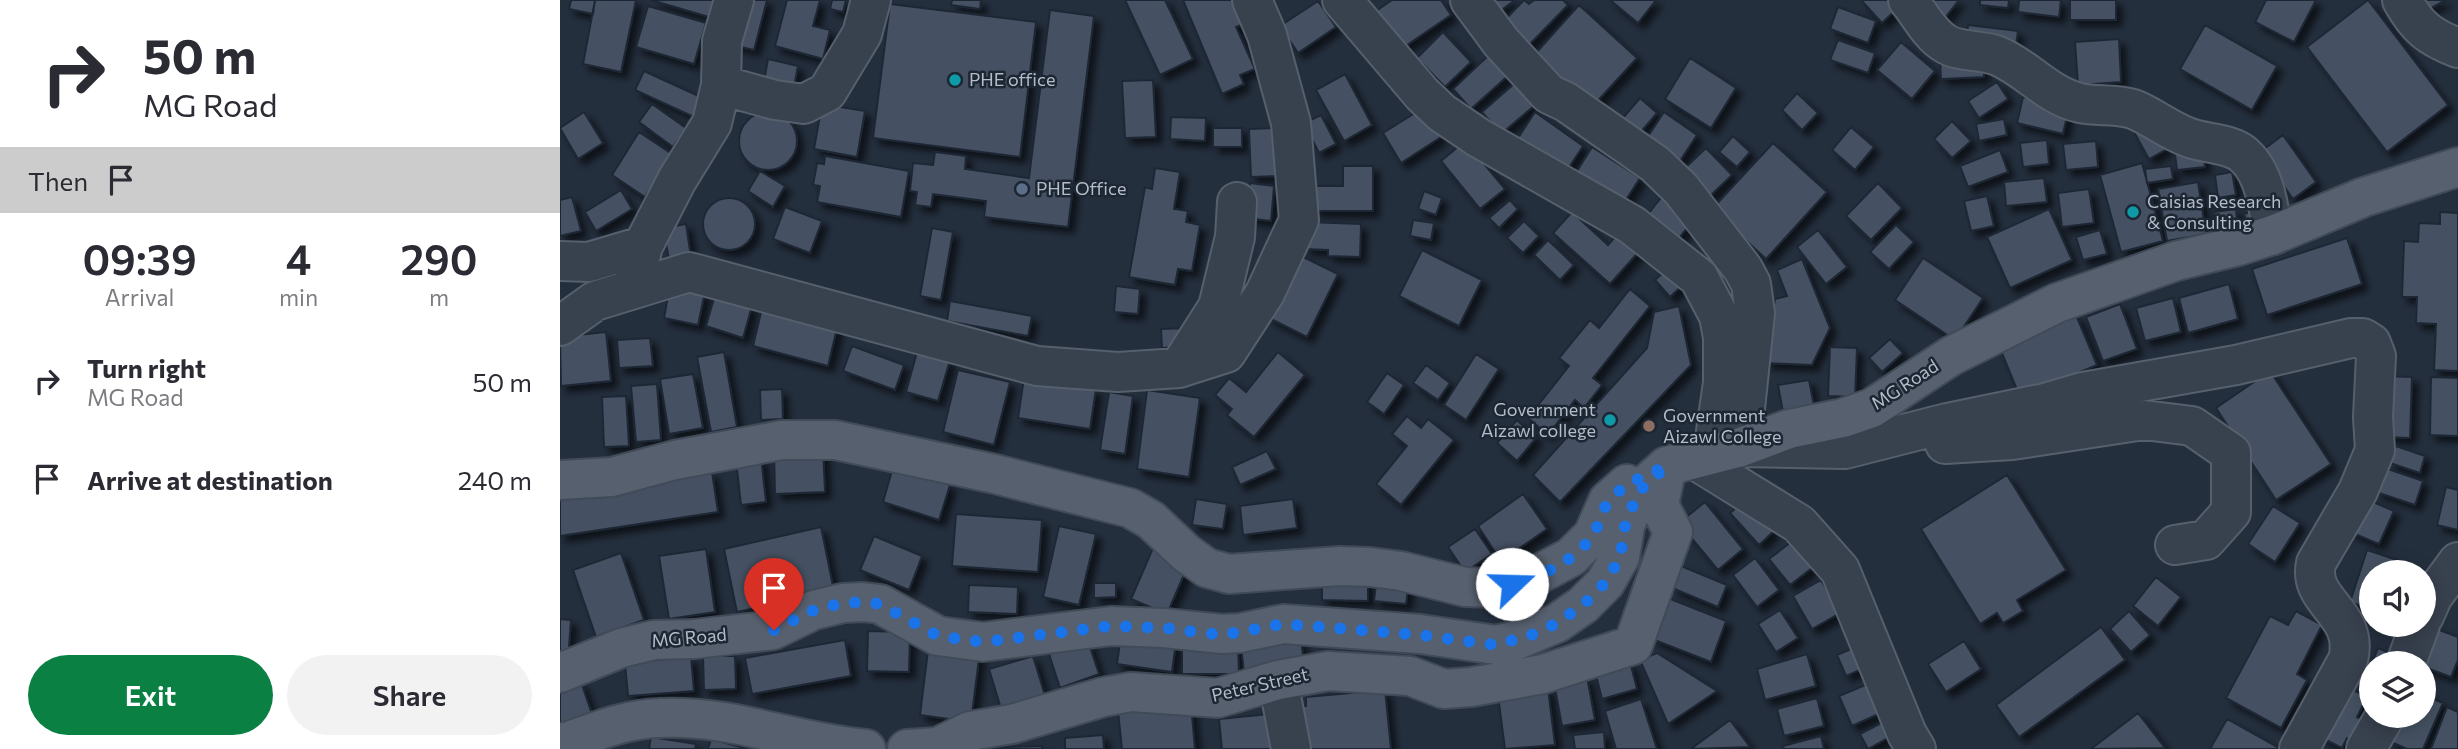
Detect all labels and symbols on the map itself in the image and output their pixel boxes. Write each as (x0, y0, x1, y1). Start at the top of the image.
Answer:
place label: PHE office (969, 68, 1055, 90)
marker: PHE office (947, 72, 963, 88)
place label: PHE Office (1036, 177, 1126, 199)
marker: PHE Office (1014, 181, 1030, 197)
place label: Caisias Research & Consulting (2147, 190, 2281, 233)
marker: Caisias Research & Consulting (2125, 204, 2141, 220)
street label: MG Road (1867, 354, 1942, 414)
place label: Government Aizawl college (1481, 398, 1596, 441)
place label: Government Aizawl College (1663, 404, 1781, 447)
marker: Government Aizawl college (1602, 412, 1618, 428)
marker: Government Aizawl College (1641, 418, 1657, 434)
position arrow (1475, 547, 1549, 621)
pin (744, 558, 804, 630)
street label: MG Road (650, 623, 728, 651)
street label: Peter Street (1209, 662, 1310, 706)

